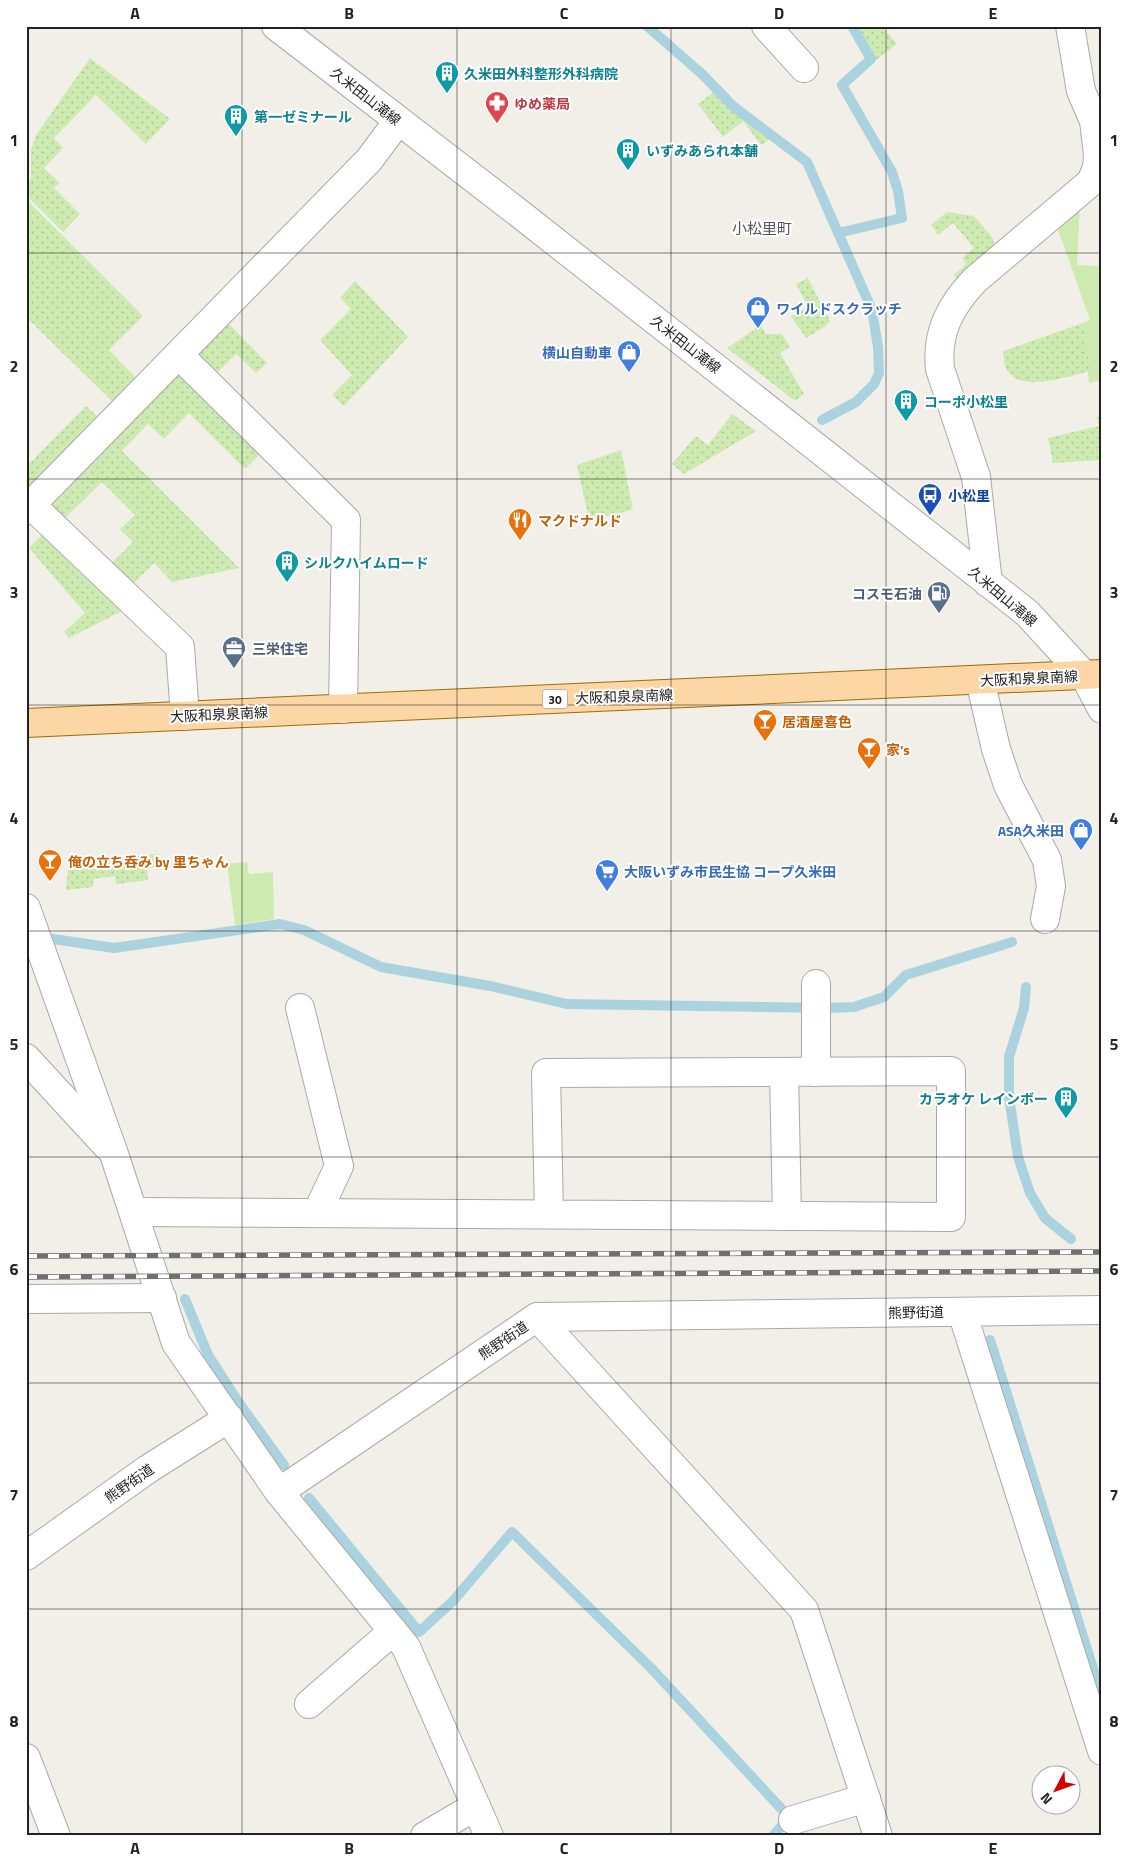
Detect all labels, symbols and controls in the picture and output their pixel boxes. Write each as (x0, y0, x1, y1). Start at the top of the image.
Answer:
text: A (130, 1, 140, 25)
text: B (344, 1, 354, 25)
text: C (560, 1, 569, 25)
text: D (774, 1, 784, 25)
text: E (989, 1, 998, 25)
building icon: 久米田外科整形外科病院 (434, 60, 460, 94)
street label: 久米田山滝線 (326, 62, 406, 130)
place label: 久米田外科整形外科病院 (464, 63, 618, 84)
pharmacy icon: ゆめ薬局 (484, 90, 510, 124)
place label: ゆめ薬局 (514, 93, 570, 114)
building icon: 第一ゼミナール (223, 103, 249, 137)
place label: 第一ゼミナール (254, 106, 352, 127)
text: 1 (10, 128, 18, 152)
text: 1 (1110, 128, 1118, 152)
building icon: いずみあられ本舗 (615, 137, 641, 171)
place label: いずみあられ本舗 (646, 140, 758, 161)
district label: 小松里町 (732, 217, 792, 240)
shop icon: ワイルドスクラッチ (745, 295, 771, 329)
place label: ワイルドスクラッチ (776, 298, 902, 319)
street label: 久米田山滝線 (646, 310, 726, 378)
shop icon: 横山自動車 (616, 339, 642, 373)
place label: 横山自動車 (542, 342, 612, 363)
text: 2 (10, 354, 18, 378)
text: 2 (1110, 354, 1118, 378)
building icon: コーポ小松里 (893, 388, 919, 422)
place label: コーポ小松里 (924, 391, 1008, 412)
bus stop icon: 小松里 (917, 482, 943, 516)
place label: 小松里 (948, 485, 990, 506)
restaurant icon: マクドナルド (507, 507, 533, 541)
place label: マクドナルド (538, 510, 622, 531)
building icon: シルクハイムロード (274, 549, 300, 583)
place label: シルクハイムロード (304, 552, 429, 573)
street label: 久米田山滝線 (964, 561, 1042, 631)
text: 3 (10, 580, 18, 604)
fuel station icon: コスモ石油 (926, 580, 952, 614)
text: 3 (1110, 580, 1118, 604)
place label: コスモ石油 (852, 583, 922, 604)
office icon: 三栄住宅 (221, 635, 247, 669)
place label: 三栄住宅 (252, 638, 308, 659)
street label: 大阪和泉泉南線 (980, 665, 1078, 691)
street label: 大阪和泉泉南線 (575, 684, 673, 708)
road number: 30 (542, 690, 568, 709)
street label: 大阪和泉泉南線 (170, 701, 268, 727)
bar icon: 居酒屋喜色 (752, 708, 778, 742)
place label: 居酒屋喜色 (782, 711, 852, 732)
bar icon: 家's (856, 736, 882, 770)
place label: 家's (886, 739, 910, 760)
text: 4 (10, 806, 19, 830)
text: 4 (1110, 806, 1119, 830)
shop icon: ASA久米田 (1068, 817, 1094, 851)
place label: ASA久米田 (998, 820, 1064, 841)
bar icon: 俺の立ち呑み by 里ちゃん (37, 848, 63, 882)
place label: 俺の立ち呑み by 里ちゃん (68, 851, 229, 872)
supermarket icon: 大阪いずみ市民生協 コープ久米田 (594, 858, 620, 892)
place label: 大阪いずみ市民生協 コープ久米田 (624, 861, 836, 882)
text: 5 (10, 1032, 19, 1056)
text: 5 (1110, 1032, 1119, 1056)
building icon: カラオケ レインボー (1053, 1085, 1079, 1119)
place label: カラオケ レインボー (919, 1088, 1048, 1109)
text: 6 (10, 1257, 19, 1281)
text: 6 (1110, 1257, 1119, 1281)
street label: 熊野街道 (888, 1301, 944, 1323)
street label: 熊野街道 (474, 1316, 532, 1364)
street label: 熊野街道 (100, 1458, 158, 1508)
text: 7 (10, 1483, 18, 1507)
text: 7 (1110, 1483, 1118, 1507)
text: 8 (10, 1709, 19, 1733)
text: 8 (1110, 1709, 1119, 1733)
north arrow (1030, 1764, 1080, 1814)
text: N (1035, 1788, 1057, 1809)
text: A (130, 1836, 140, 1860)
text: B (344, 1836, 354, 1860)
text: C (560, 1836, 569, 1860)
text: D (774, 1836, 784, 1860)
text: E (989, 1836, 998, 1860)

